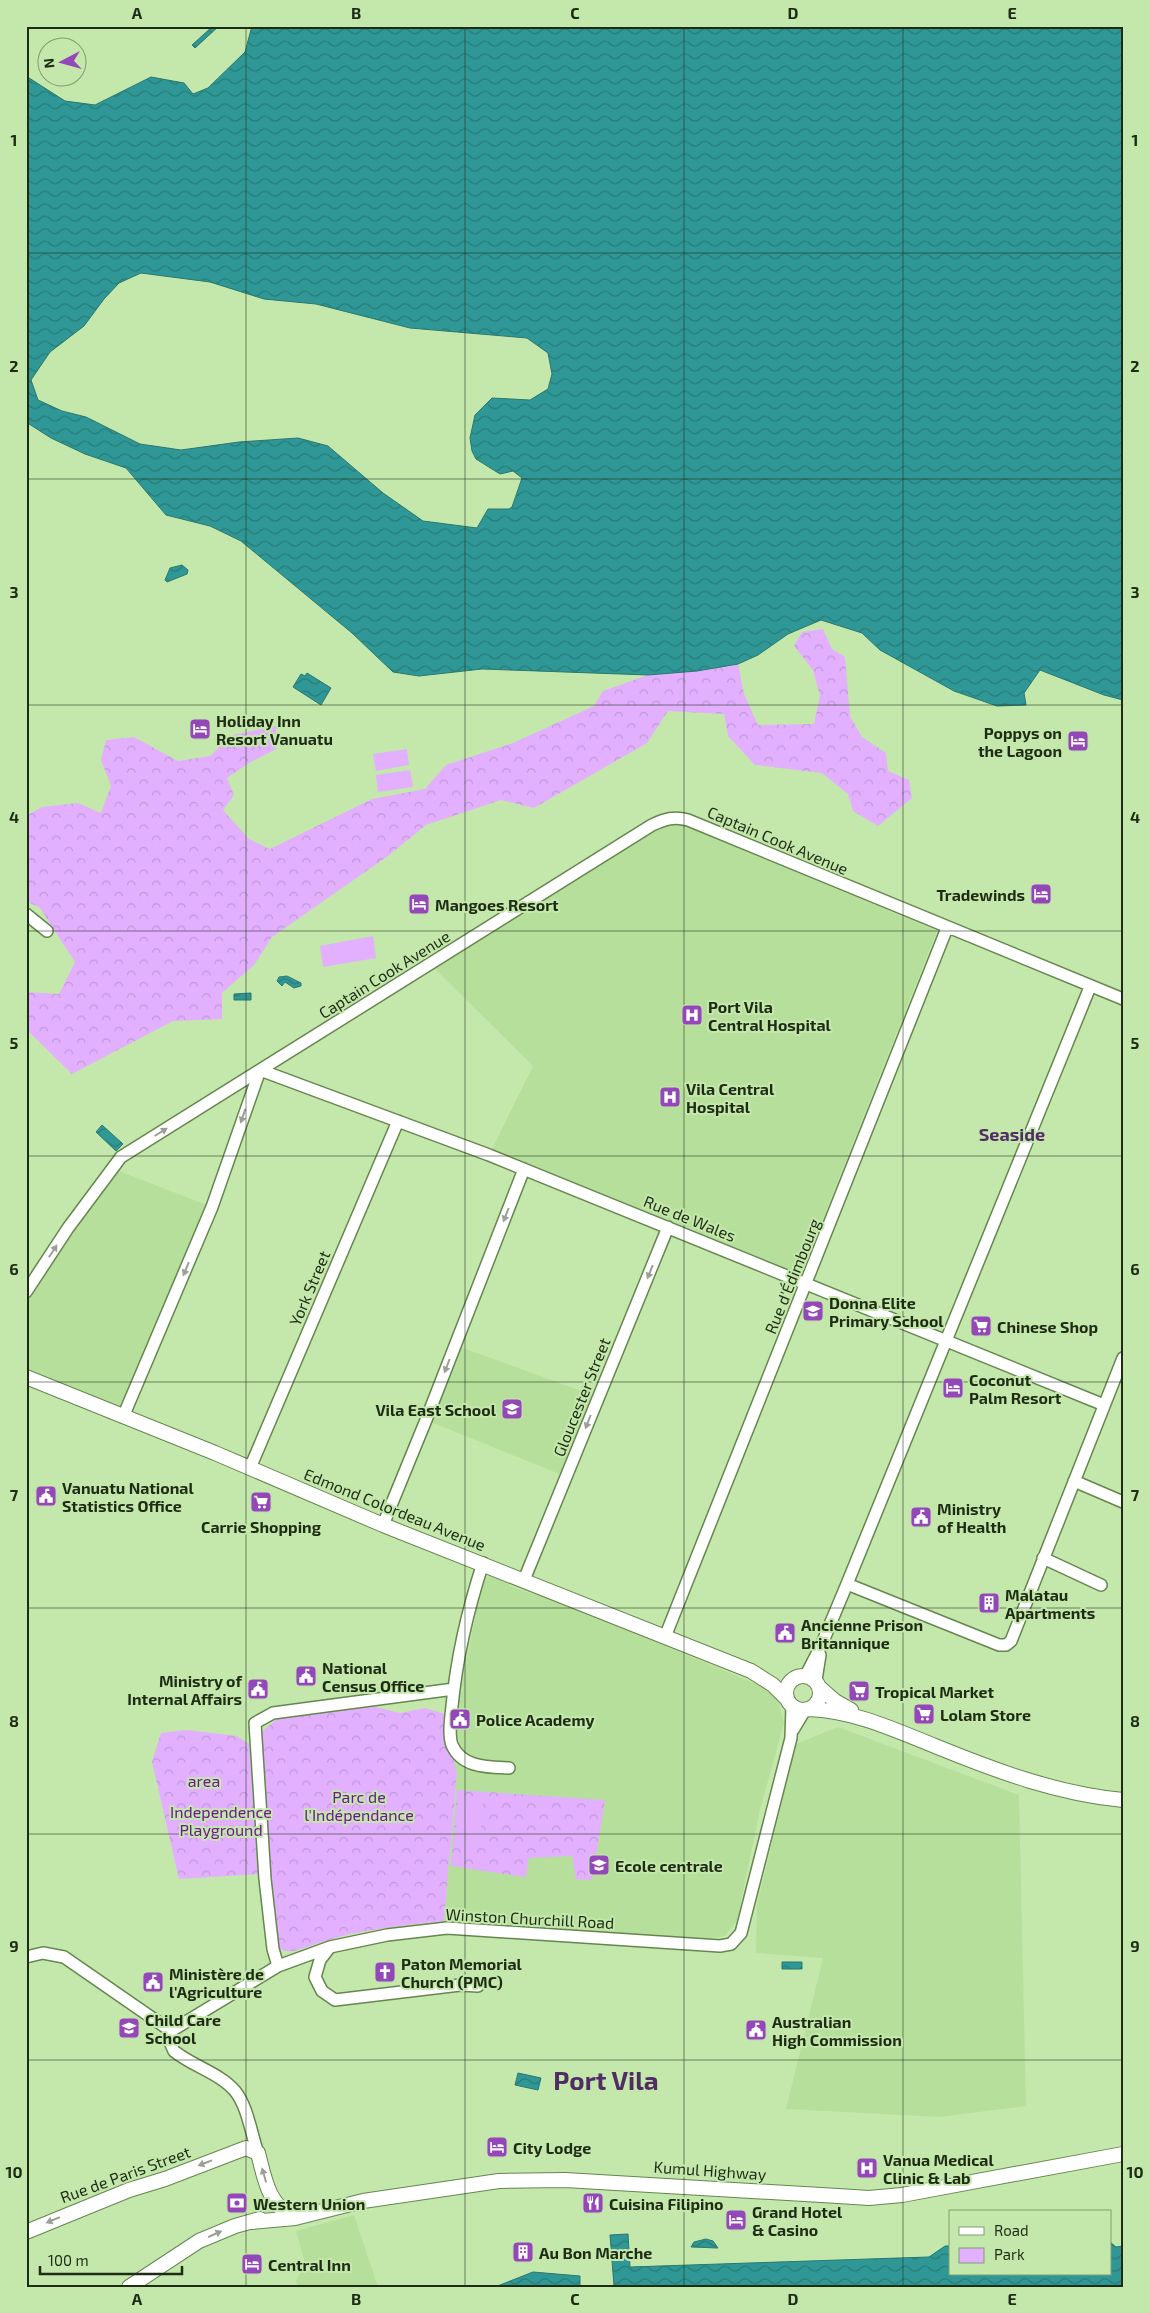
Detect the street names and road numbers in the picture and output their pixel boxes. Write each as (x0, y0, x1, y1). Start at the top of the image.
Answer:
street label: Captain Cook Avenue (705, 802, 851, 878)
street label: Captain Cook Avenue (315, 926, 453, 1022)
street label: Rue de Wales (641, 1191, 739, 1245)
street label: Rue d'Édimbourg (760, 1216, 824, 1336)
street label: York Street (285, 1248, 333, 1328)
street label: Gloucester Street (549, 1335, 613, 1459)
street label: Edmond Colordeau Avenue (301, 1464, 489, 1554)
street label: Winston Churchill Road (445, 1904, 615, 1932)
street label: Rue de Paris Street (57, 2142, 193, 2206)
street label: Kumul Highway (653, 2157, 767, 2183)

